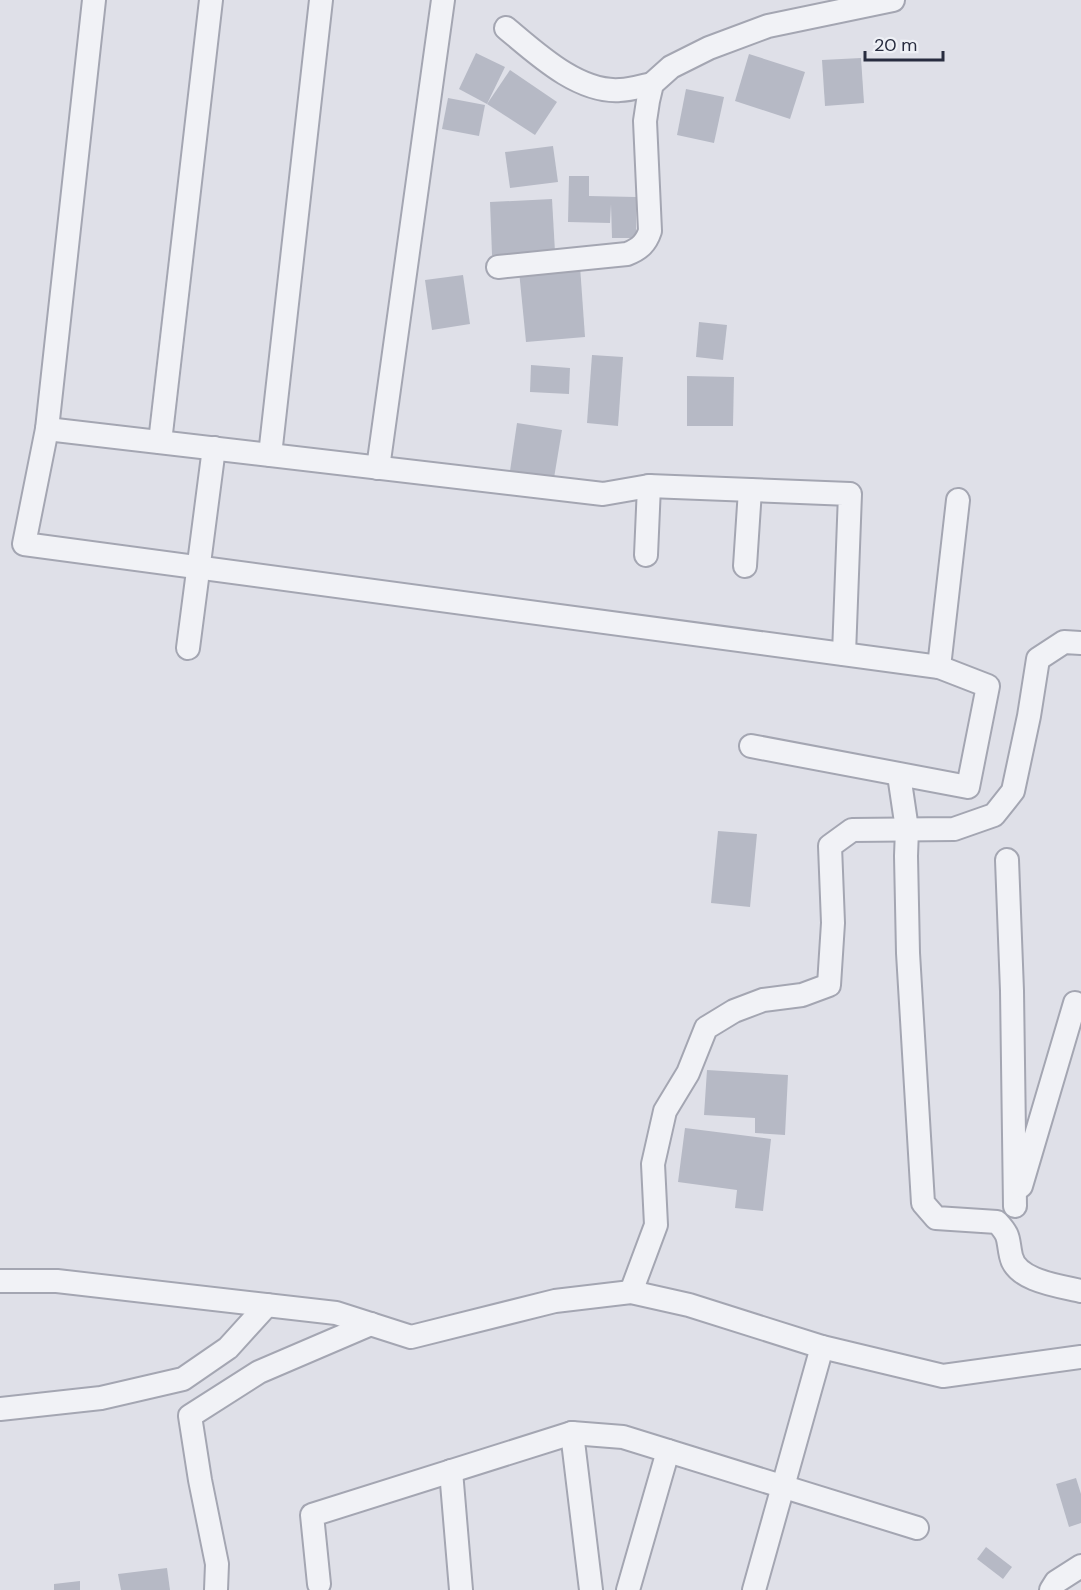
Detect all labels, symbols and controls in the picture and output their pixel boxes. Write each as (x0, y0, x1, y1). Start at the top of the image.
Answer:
scale bar (865, 24, 943, 62)
text: 20 m (874, 33, 917, 57)

